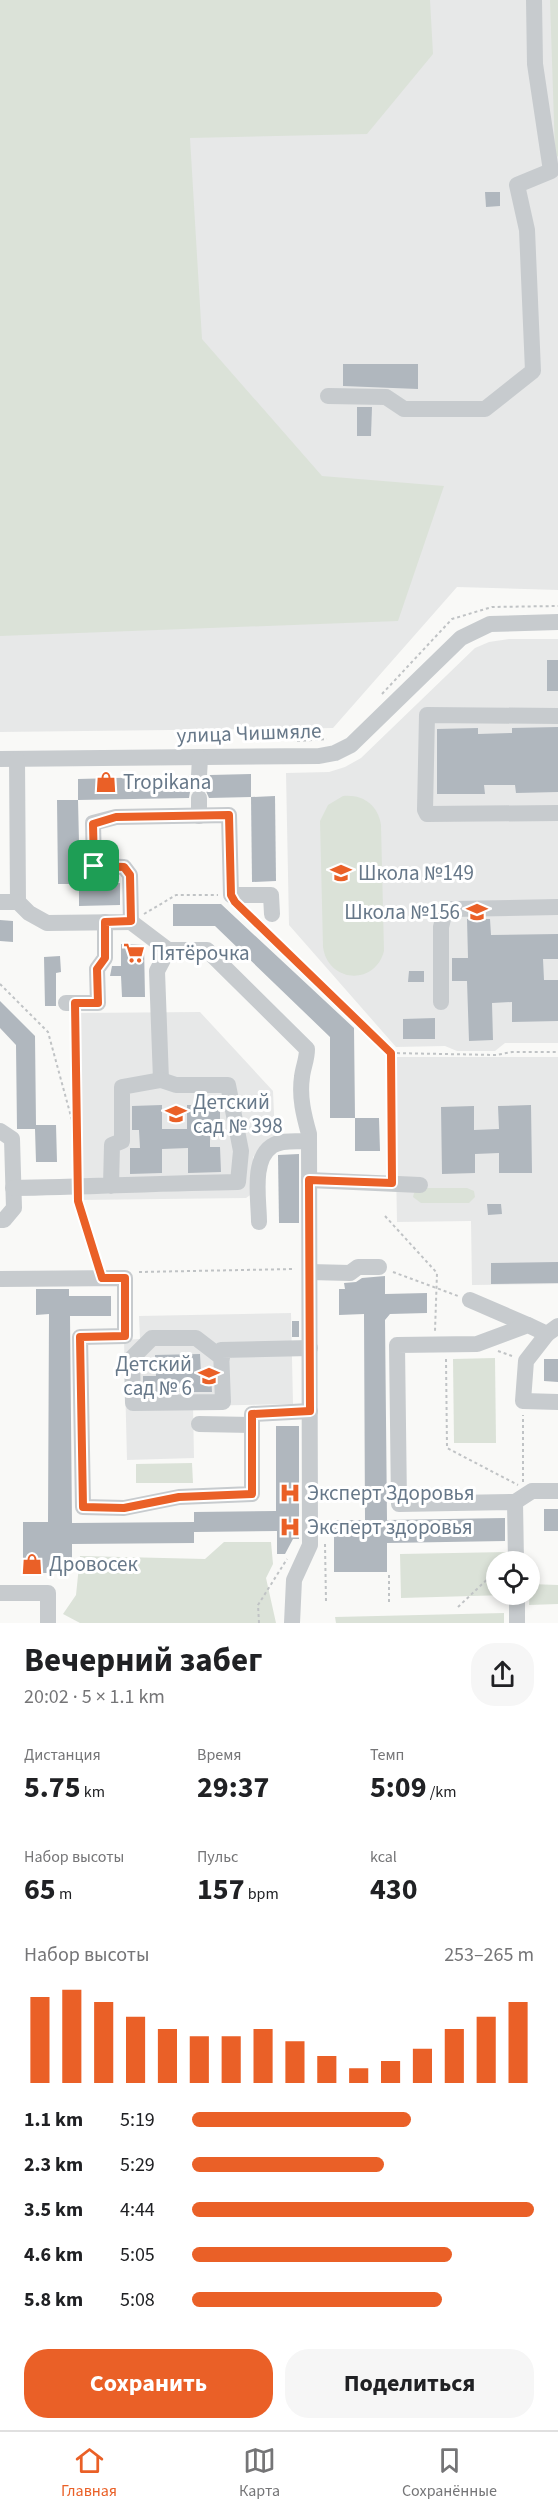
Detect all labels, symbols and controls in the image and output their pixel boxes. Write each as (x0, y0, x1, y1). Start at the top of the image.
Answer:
street label: улица Чишмяле (176, 715, 322, 751)
place label: Tropikana (123, 767, 211, 797)
shop icon: Tropikana (94, 770, 118, 794)
pin (68, 840, 119, 891)
icon: arrive (77, 849, 110, 882)
place label: Школа №149 (358, 858, 474, 888)
school or university icon: Школа №149 (329, 861, 353, 885)
place label: Школа №156 (344, 897, 460, 927)
school or university icon: Школа №156 (465, 900, 489, 924)
place label: Пятёрочка (151, 938, 250, 968)
supermarket icon: Пятёрочка (122, 941, 146, 965)
place label: Детский сад № 398 (193, 1087, 283, 1141)
school or university icon: Детский сад № 398 (164, 1102, 188, 1126)
place label: Детский сад № 6 (115, 1349, 192, 1403)
school or university icon: Детский сад № 6 (197, 1364, 221, 1388)
place label: Эксперт Здоровья (307, 1478, 475, 1508)
hospital icon: Эксперт Здоровья (278, 1481, 302, 1505)
place label: Эксперт здоровья (307, 1512, 473, 1542)
hospital icon: Эксперт здоровья (278, 1515, 302, 1539)
place label: Дровосек (49, 1549, 138, 1579)
map controls (486, 1551, 540, 1605)
button: locate (486, 1551, 540, 1605)
shop icon: Дровосек (20, 1552, 44, 1576)
text: Вечерний забег (24, 1637, 262, 1684)
button: share (471, 1643, 534, 1706)
text: 20:02 · 5 × 1.1 km (24, 1683, 165, 1711)
text: Дистанция (24, 1744, 101, 1766)
text: Время (197, 1744, 242, 1766)
text: Темп (370, 1744, 404, 1766)
text: 5.75 (24, 1766, 81, 1809)
text: 29:37 (197, 1766, 269, 1809)
text: 5:09 (370, 1766, 427, 1809)
text: km (81, 1781, 105, 1803)
text: /km (427, 1781, 457, 1803)
text: Набор высоты (24, 1846, 124, 1868)
text: Пульс (197, 1846, 238, 1868)
text: kcal (370, 1846, 397, 1868)
text: 65 (24, 1868, 56, 1911)
text: 157 (197, 1868, 245, 1911)
text: 430 (370, 1868, 418, 1911)
text: m (56, 1883, 72, 1905)
text: bpm (245, 1883, 279, 1905)
text: Набор высоты (24, 1941, 149, 1969)
text: 253–265 m (444, 1941, 534, 1969)
text: 1.1 km (24, 2106, 83, 2134)
text: 5:19 (120, 2106, 155, 2134)
text: 2.3 km (24, 2151, 83, 2179)
text: 5:29 (120, 2151, 155, 2179)
text: 3.5 km (24, 2196, 83, 2224)
text: 4:44 (120, 2196, 155, 2224)
text: 4.6 km (24, 2241, 83, 2269)
text: 5:05 (120, 2241, 155, 2269)
text: 5.8 km (24, 2286, 83, 2314)
text: 5:08 (120, 2286, 155, 2314)
button: Сохранить (24, 2349, 273, 2418)
button: Поделиться (285, 2349, 534, 2418)
tab: Главная (61, 2444, 117, 2502)
tab: Карта (239, 2444, 280, 2502)
tab: Сохранённые (402, 2444, 497, 2502)

